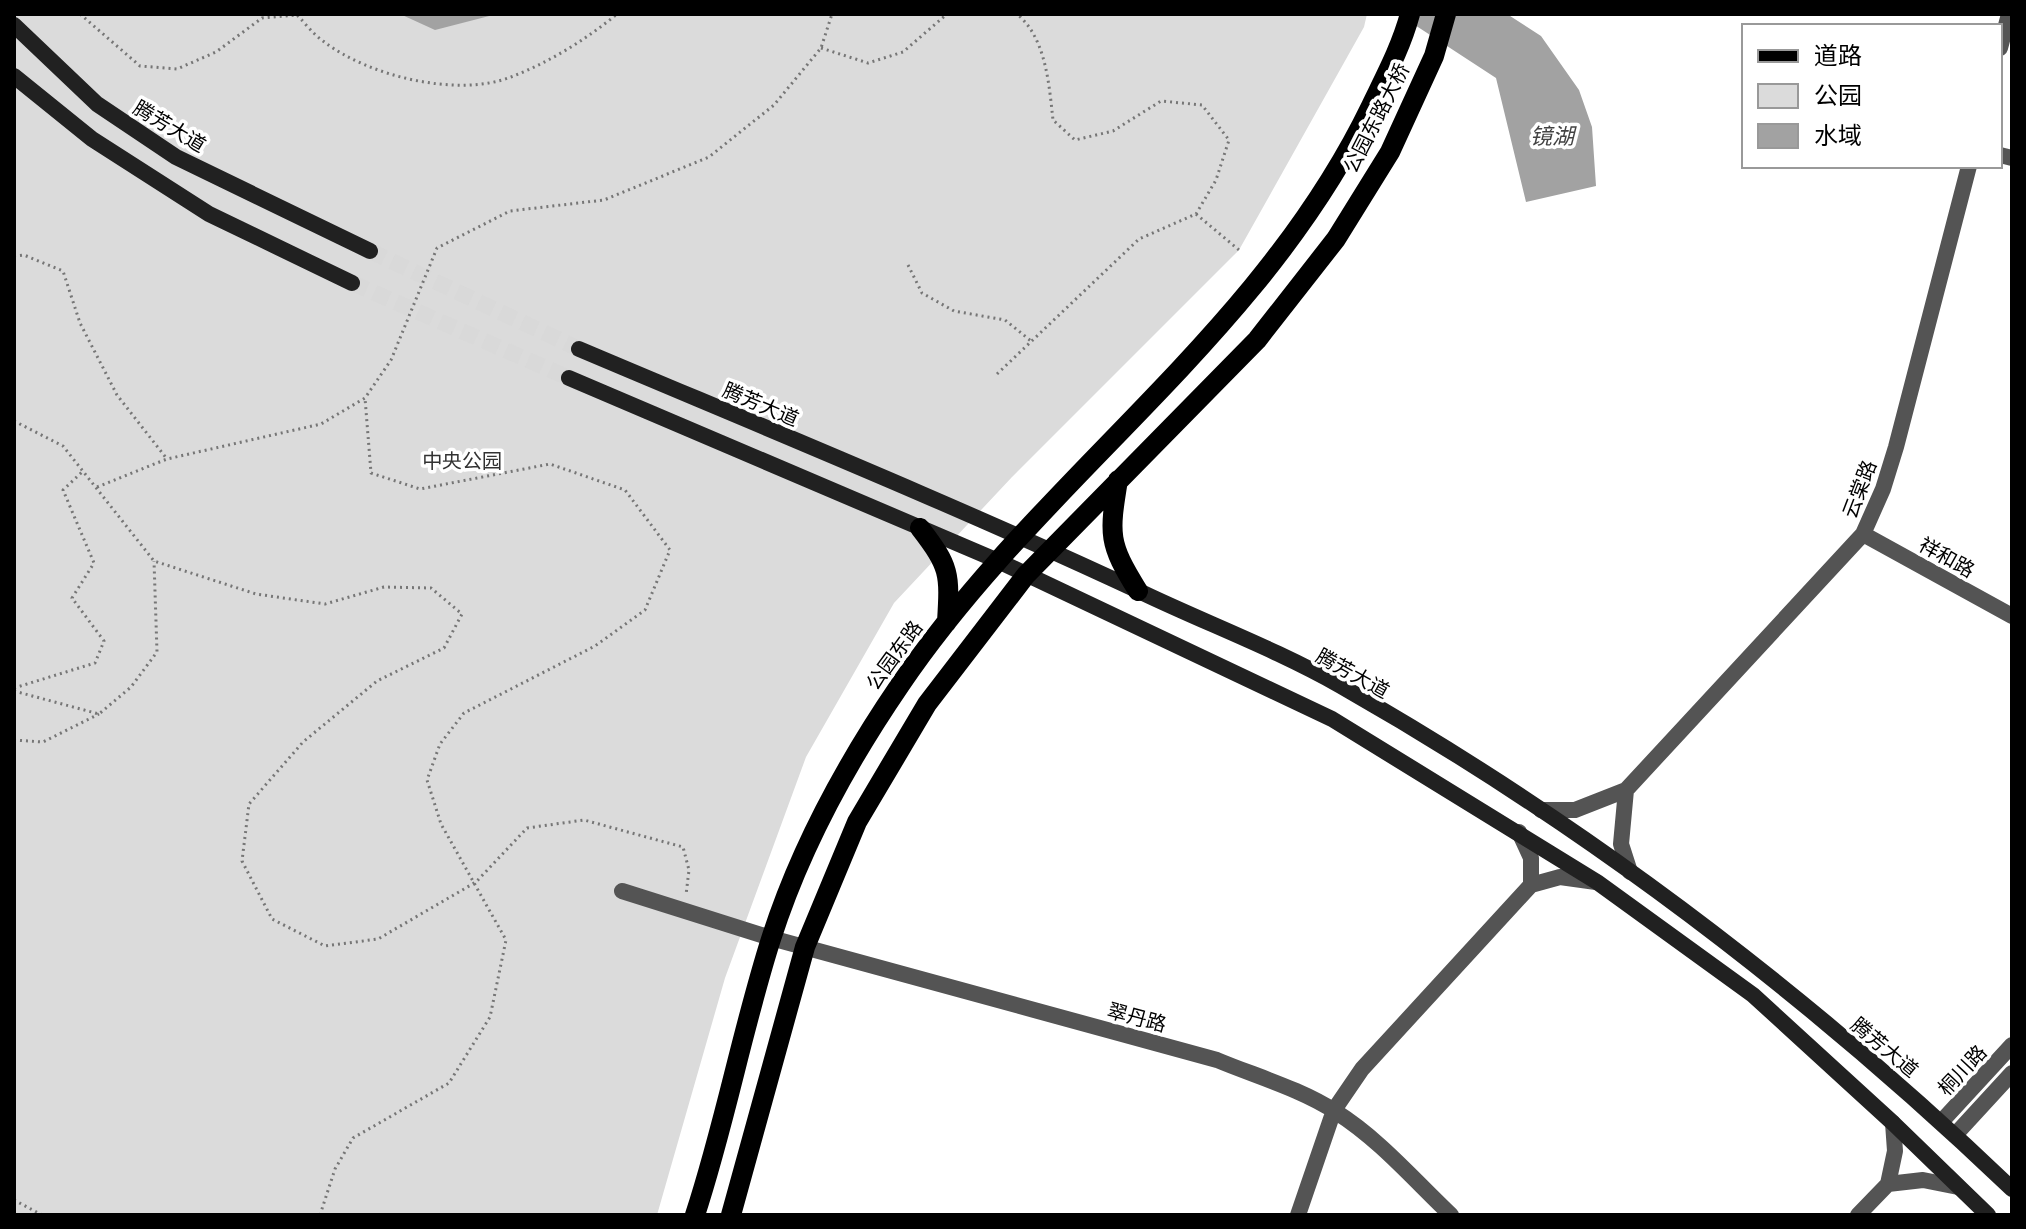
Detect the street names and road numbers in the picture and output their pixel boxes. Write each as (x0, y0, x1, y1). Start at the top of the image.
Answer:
street label: 公园东路大桥 (1339, 59, 1413, 177)
street label: 腾芳大道 (130, 96, 210, 156)
street label: 腾芳大道 (720, 378, 802, 430)
street label: 云棠路 (1838, 457, 1880, 521)
street label: 祥和路 (1915, 532, 1979, 582)
street label: 公园东路 (861, 616, 927, 694)
street label: 腾芳大道 (1312, 644, 1394, 702)
street label: 翠丹路 (1105, 998, 1169, 1036)
street label: 腾芳大道 (1847, 1012, 1923, 1082)
street label: 桐川路 (1933, 1040, 1991, 1100)

